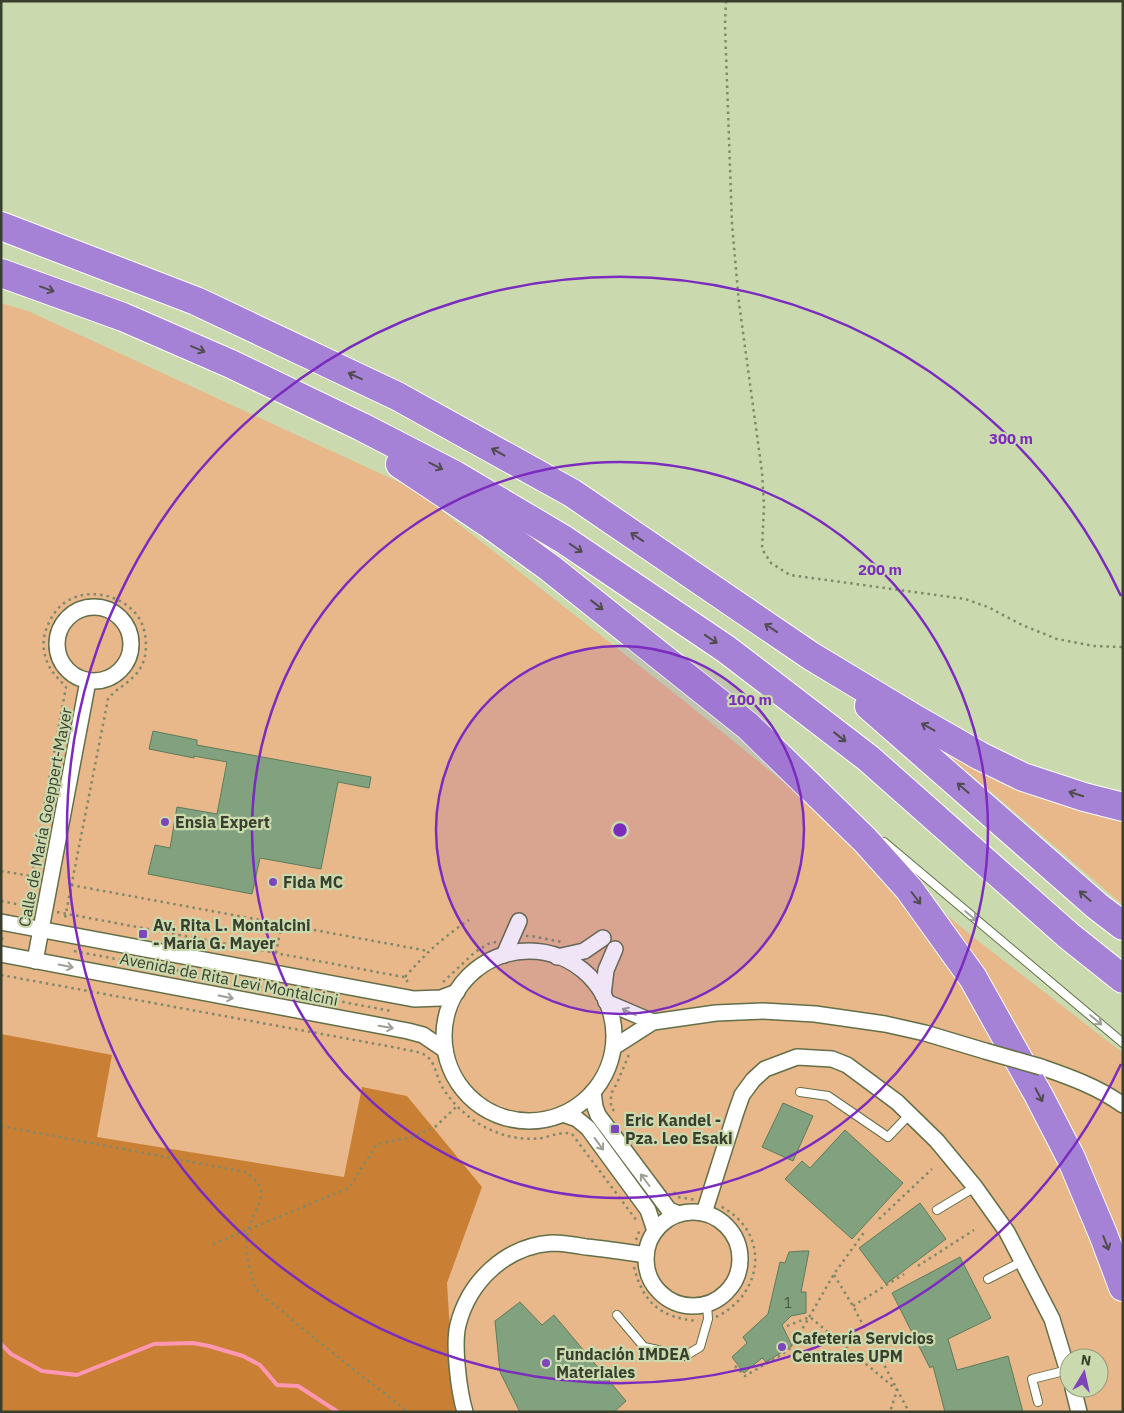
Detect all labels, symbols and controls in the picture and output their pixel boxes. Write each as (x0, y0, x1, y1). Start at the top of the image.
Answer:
one-way arrow (39, 285, 54, 295)
one-way arrow (190, 345, 205, 355)
one-way arrow (348, 371, 363, 380)
text: 300 m (989, 429, 1033, 448)
one-way arrow (491, 447, 506, 457)
one-way arrow (428, 462, 443, 471)
one-way arrow (630, 532, 644, 542)
one-way arrow (569, 543, 583, 553)
text: 200 m (858, 560, 902, 579)
one-way arrow (590, 600, 603, 611)
one-way arrow (764, 623, 778, 633)
one-way arrow (704, 633, 718, 644)
text: 100 m (728, 690, 772, 709)
street label: Calle de María Goeppert-Mayer (14, 705, 76, 928)
one-way arrow (922, 721, 936, 731)
one-way arrow (833, 731, 846, 742)
one-way arrow (956, 783, 969, 794)
one-way arrow (1069, 789, 1084, 798)
place label: Ensia Expert (175, 812, 270, 832)
marker: Ensia Expert (159, 816, 171, 828)
centre of rings (611, 821, 629, 839)
place label: Fida MC (283, 872, 343, 892)
marker: Fida MC (267, 876, 279, 888)
one-way arrow (1078, 890, 1091, 901)
one-way arrow (911, 891, 921, 905)
one-way arrow (965, 911, 978, 922)
place label: Av. Rita L. Montalcini - María G. Mayer (153, 915, 311, 953)
marker: Av. Rita L. Montalcini - María G. Mayer (137, 928, 149, 940)
street label: Avenida de Rita Levi Montalcini (118, 948, 340, 1010)
one-way arrow (58, 962, 74, 972)
one-way arrow (218, 992, 234, 1002)
one-way arrow (622, 1007, 637, 1017)
one-way arrow (1089, 1015, 1102, 1026)
one-way arrow (377, 1022, 393, 1032)
one-way arrow (1034, 1088, 1044, 1103)
place label: Eric Kandel - Pza. Leo Esaki (625, 1110, 733, 1148)
marker: Eric Kandel - Pza. Leo Esaki (609, 1123, 621, 1135)
one-way arrow (594, 1137, 604, 1151)
one-way arrow (640, 1174, 651, 1187)
one-way arrow (1102, 1235, 1111, 1250)
house number: 1 (784, 1294, 792, 1312)
place label: Cafetería Servicios Centrales UPM (792, 1328, 934, 1366)
marker: Cafetería Servicios Centrales UPM (776, 1341, 788, 1353)
place label: Fundación IMDEA Materiales (556, 1344, 690, 1382)
north arrow (1059, 1348, 1109, 1398)
text: N (1080, 1350, 1092, 1370)
marker: Fundación IMDEA Materiales (540, 1357, 552, 1369)

